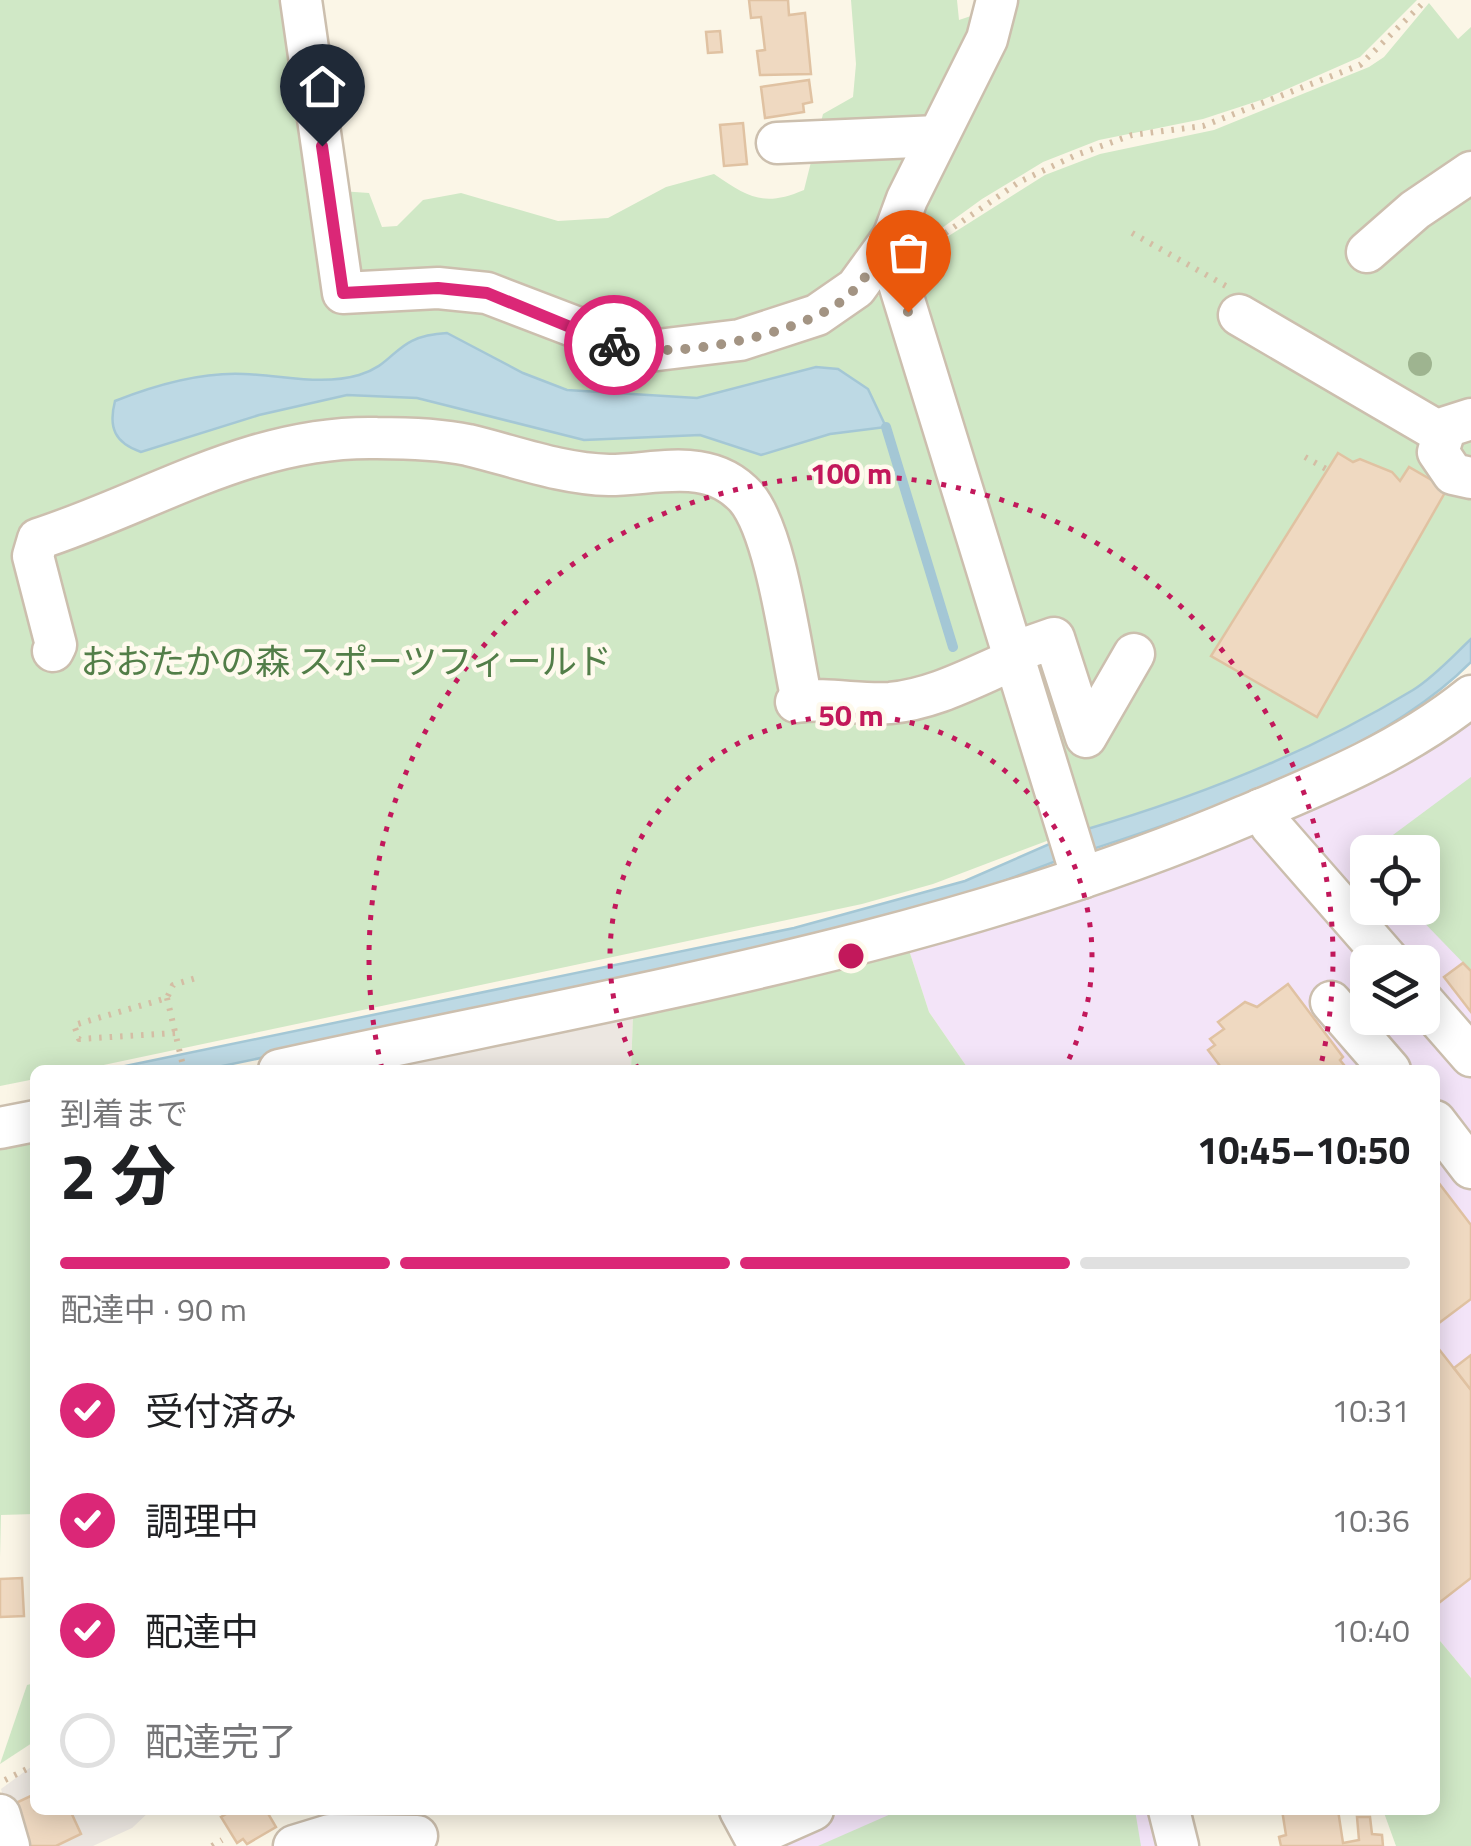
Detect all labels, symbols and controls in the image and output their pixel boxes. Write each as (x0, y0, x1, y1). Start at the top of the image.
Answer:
pin (280, 44, 365, 147)
icon: home (295, 59, 350, 114)
pin (866, 210, 951, 313)
icon: bag (881, 225, 936, 280)
courier (564, 295, 664, 395)
icon: bike (587, 318, 642, 373)
text: 100 m (810, 450, 892, 496)
park label: おおたかの森 スポーツフィールド (80, 634, 612, 688)
text: 50 m (818, 692, 884, 738)
map controls (1350, 835, 1440, 1035)
button: locate (1350, 835, 1440, 925)
centre of rings (833, 938, 869, 974)
button: layers (1350, 945, 1440, 1035)
text: 到着まで (60, 1089, 188, 1137)
text: 10:45–10:50 (1197, 1121, 1410, 1179)
text: 2 分 (60, 1125, 176, 1224)
text: 配達中 · 90 m (60, 1285, 247, 1333)
text: 受付済み (145, 1382, 297, 1440)
icon: check (60, 1383, 115, 1438)
text: 10:31 (1331, 1386, 1410, 1434)
text: 調理中 (145, 1492, 259, 1550)
icon: check (60, 1493, 115, 1548)
text: 10:36 (1331, 1496, 1410, 1544)
text: 配達中 (145, 1602, 259, 1660)
icon: check (60, 1603, 115, 1658)
text: 10:40 (1331, 1606, 1410, 1654)
text: 配達完了 (145, 1712, 297, 1770)

